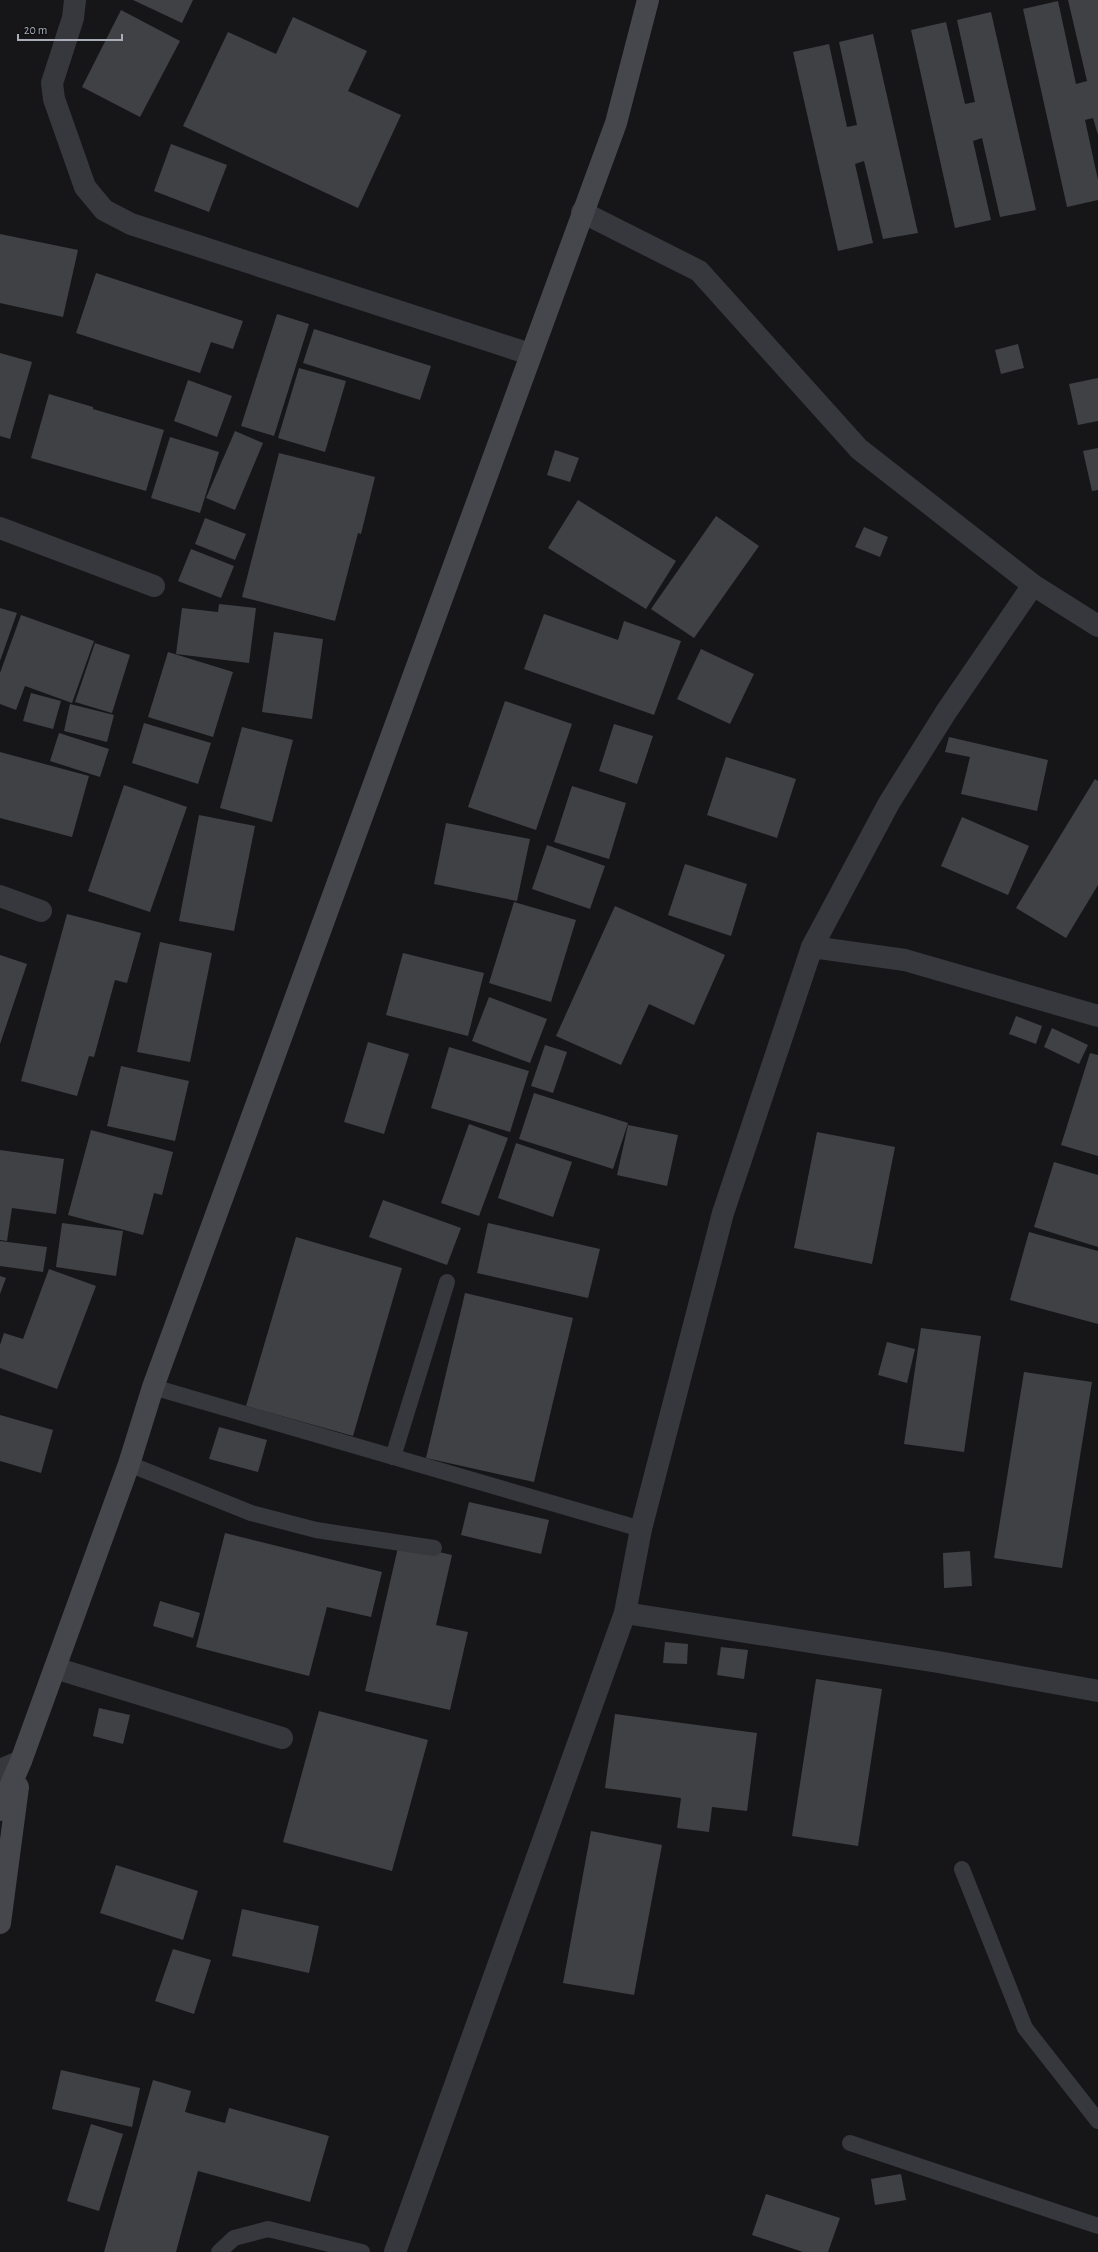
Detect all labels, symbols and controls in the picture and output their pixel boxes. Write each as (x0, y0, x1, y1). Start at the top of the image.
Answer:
scale bar (18, 16, 122, 42)
text: 20 m (24, 24, 47, 36)

